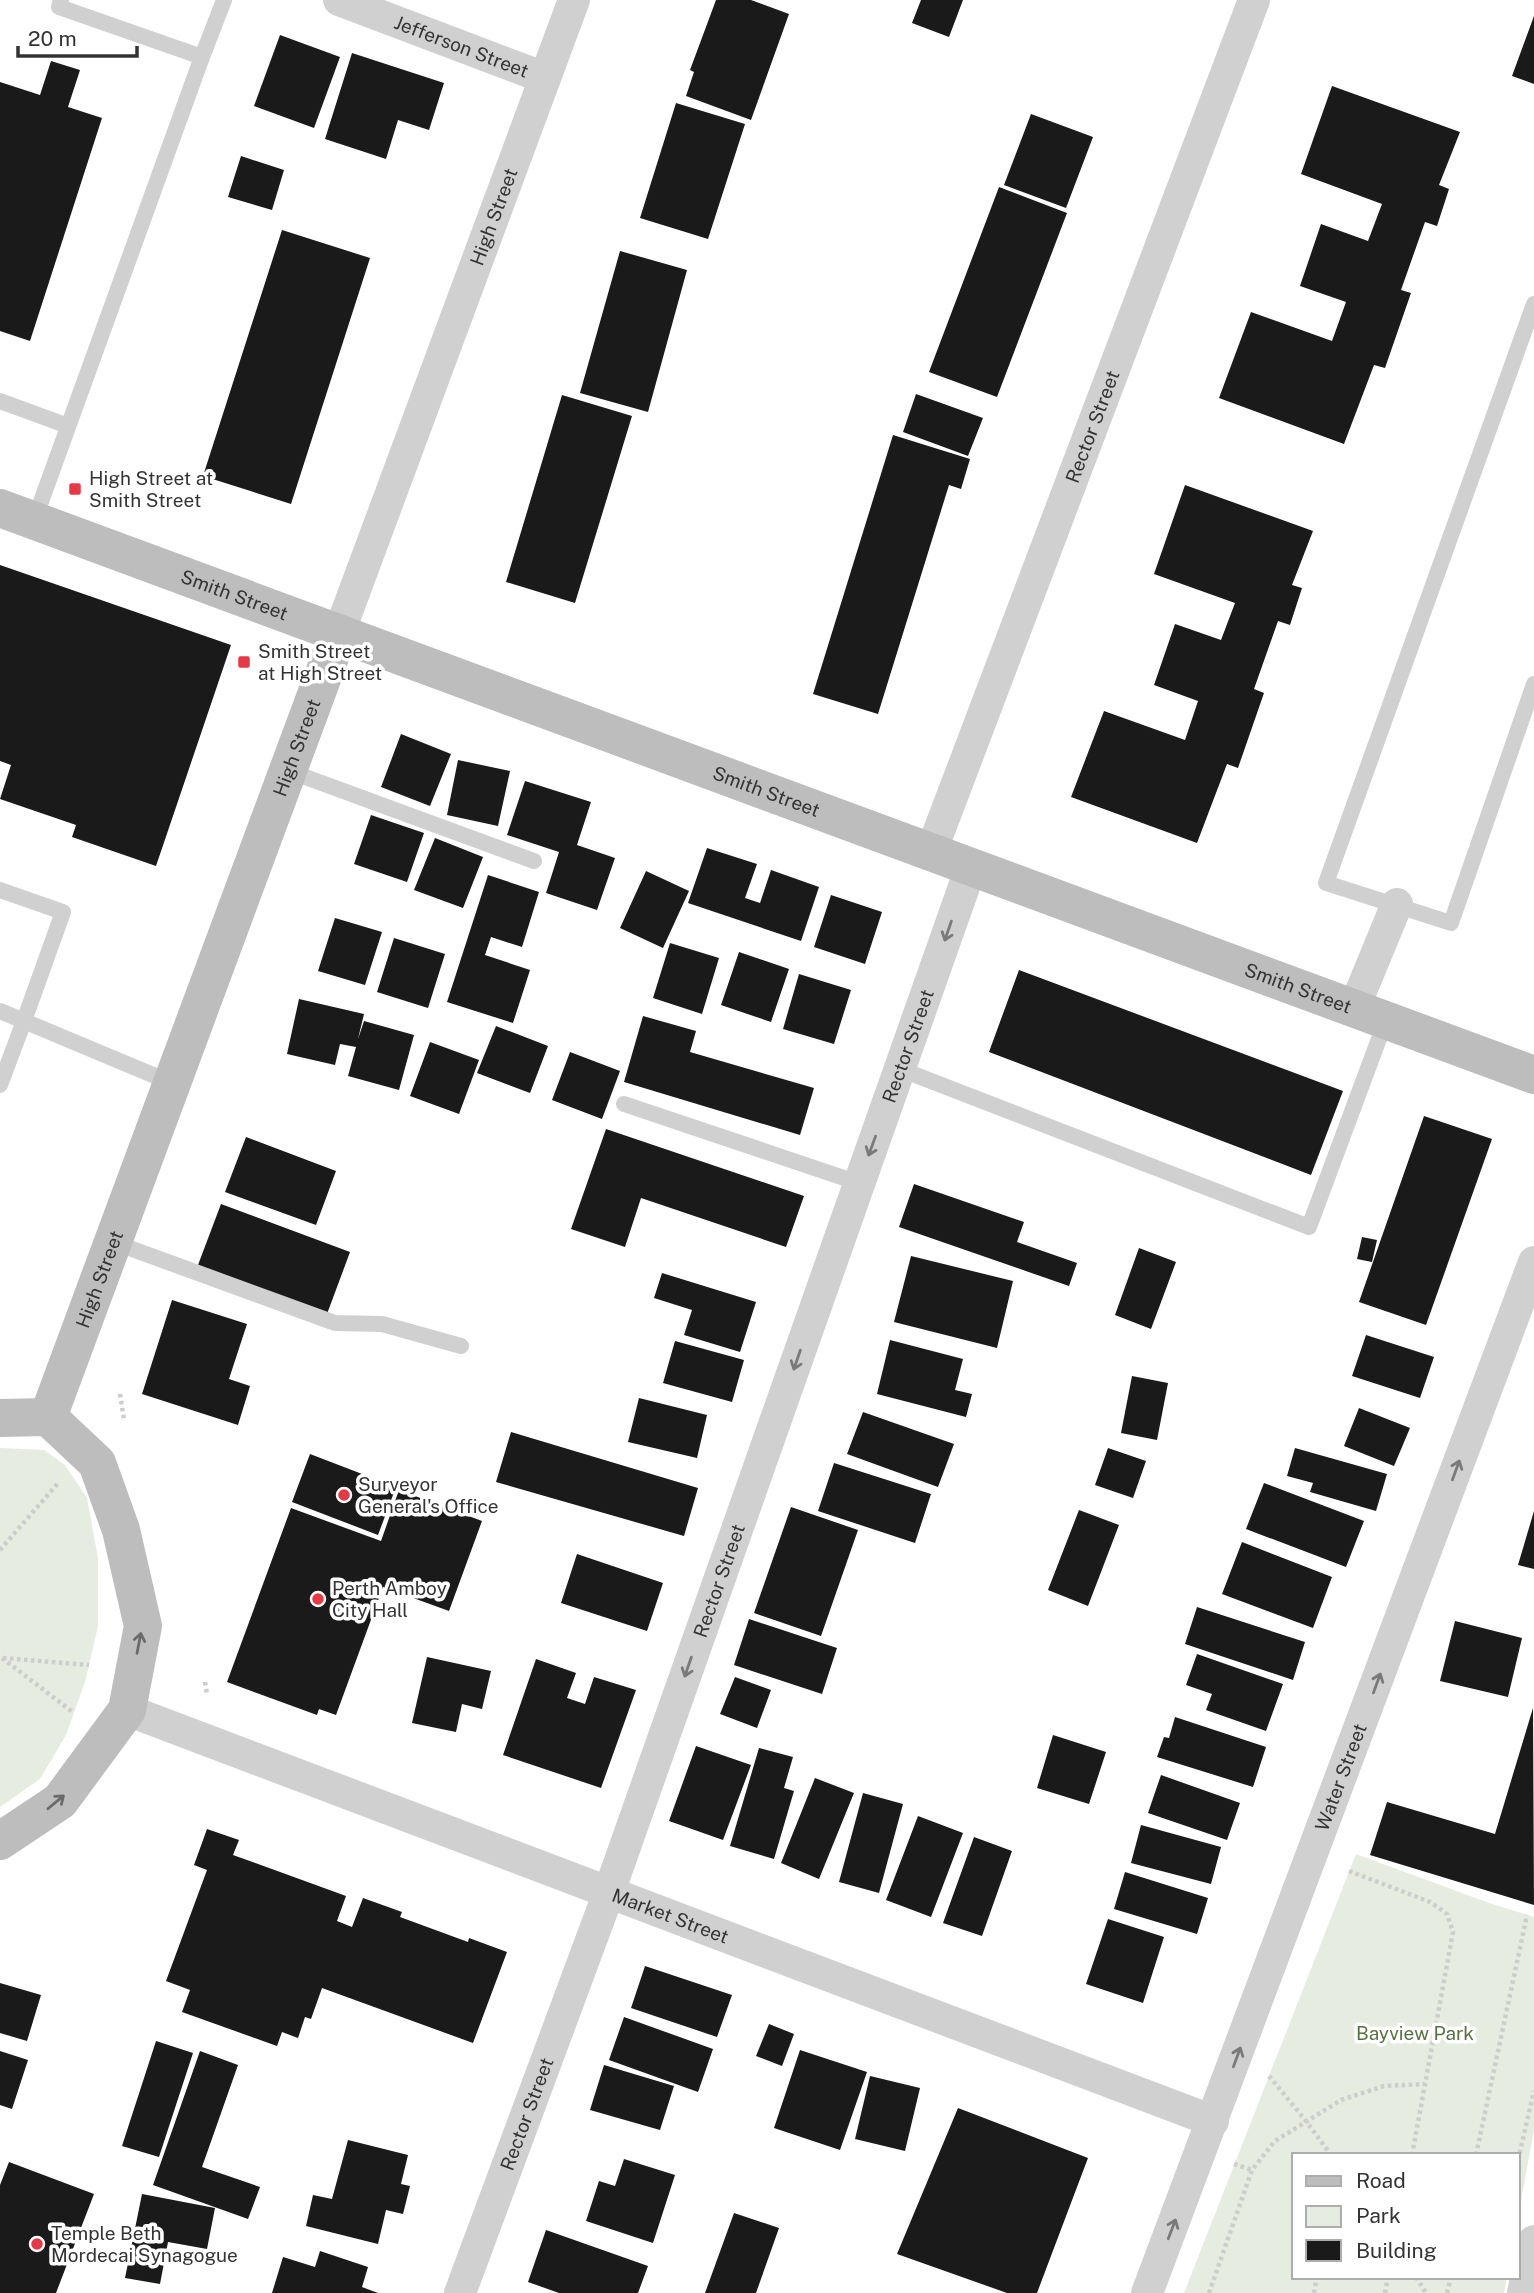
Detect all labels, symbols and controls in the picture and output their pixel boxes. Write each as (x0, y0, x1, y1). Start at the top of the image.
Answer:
street label: Jefferson Street (391, 11, 532, 82)
scale bar (18, 14, 136, 58)
text: 20 m (28, 26, 77, 51)
street label: High Street (465, 165, 522, 268)
street label: Rector Street (1061, 367, 1124, 486)
place label: High Street at Smith Street (89, 467, 213, 511)
marker: High Street at Smith Street (67, 481, 83, 497)
street label: Smith Street (178, 565, 291, 624)
place label: Smith Street at High Street (258, 640, 382, 684)
marker: Smith Street at High Street (236, 654, 252, 670)
street label: High Street (268, 696, 325, 799)
street label: Smith Street (710, 761, 823, 821)
one-way arrow (941, 920, 953, 942)
street label: Smith Street (1242, 958, 1355, 1018)
street label: Rector Street (878, 986, 938, 1106)
one-way arrow (865, 1134, 877, 1156)
street label: High Street (71, 1227, 127, 1331)
one-way arrow (789, 1349, 802, 1371)
one-way arrow (1451, 1460, 1463, 1482)
place label: Surveyor General's Office (358, 1473, 499, 1517)
marker: Surveyor General's Office (336, 1487, 352, 1503)
street label: Rector Street (689, 1521, 749, 1640)
place label: Perth Amboy City Hall (332, 1577, 447, 1621)
marker: Perth Amboy City Hall (310, 1591, 326, 1607)
one-way arrow (133, 1632, 147, 1655)
one-way arrow (681, 1656, 693, 1678)
one-way arrow (1371, 1673, 1384, 1695)
street label: Water Street (1310, 1720, 1371, 1834)
one-way arrow (47, 1794, 65, 1810)
street label: Market Street (609, 1884, 732, 1948)
park label: Bayview Park (1356, 2022, 1474, 2044)
one-way arrow (1232, 2047, 1245, 2069)
street label: Rector Street (496, 2054, 558, 2173)
legend (1292, 2153, 1520, 2279)
text: Road (1356, 2168, 1406, 2193)
text: Park (1356, 2203, 1401, 2228)
one-way arrow (1167, 2219, 1179, 2241)
place label: Temple Beth Mordecai Synagogue (51, 2222, 238, 2266)
marker: Temple Beth Mordecai Synagogue (29, 2236, 45, 2252)
text: Building (1356, 2238, 1437, 2263)

